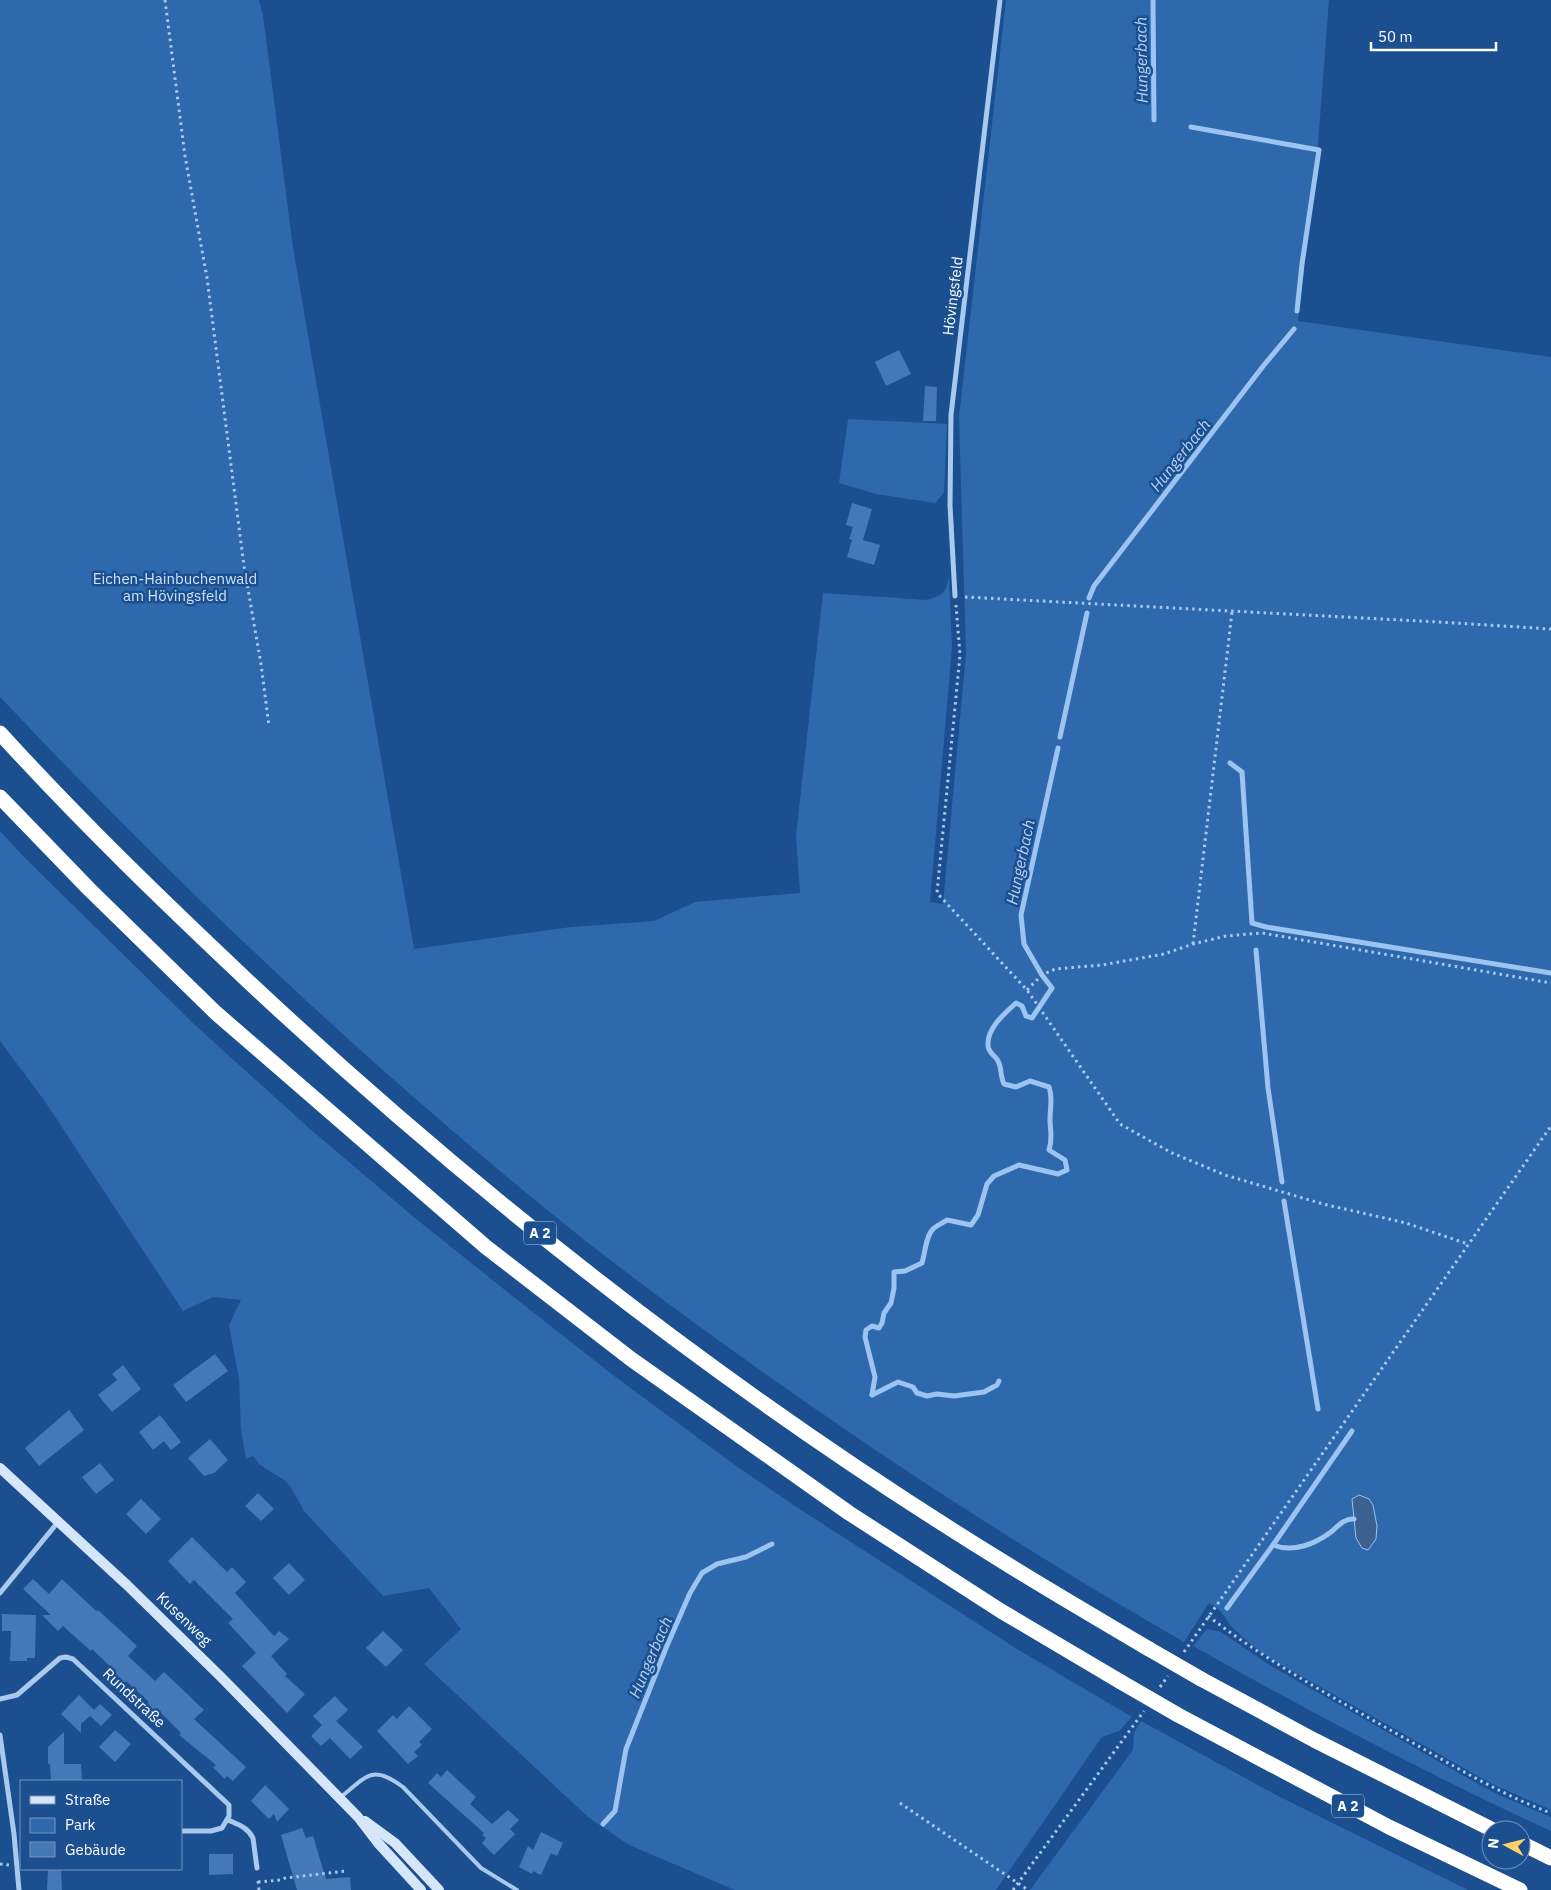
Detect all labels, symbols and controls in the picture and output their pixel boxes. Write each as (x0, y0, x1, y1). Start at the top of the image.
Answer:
water label: Hungerbach (1130, 17, 1152, 103)
scale bar (1371, 20, 1496, 52)
text: 50 m (1378, 27, 1413, 46)
street label: Hövingsfeld (938, 255, 967, 337)
water label: Hungerbach (1146, 415, 1214, 495)
park label: Eichen-Hainbuchenwald am Hövingsfeld (93, 569, 257, 605)
water label: Hungerbach (1001, 818, 1039, 906)
road number: A 2 (524, 1222, 556, 1244)
street label: Kusenweg (153, 1588, 216, 1650)
water label: Hungerbach (624, 1613, 676, 1701)
street label: Rundstraße (99, 1664, 170, 1732)
legend (20, 1780, 182, 1870)
text: Straße (65, 1790, 110, 1809)
road number: A 2 (1332, 1794, 1364, 1818)
text: Park (65, 1815, 95, 1834)
north arrow (1481, 1820, 1531, 1870)
text: N (1484, 1837, 1503, 1850)
text: Gebäude (65, 1840, 126, 1859)

